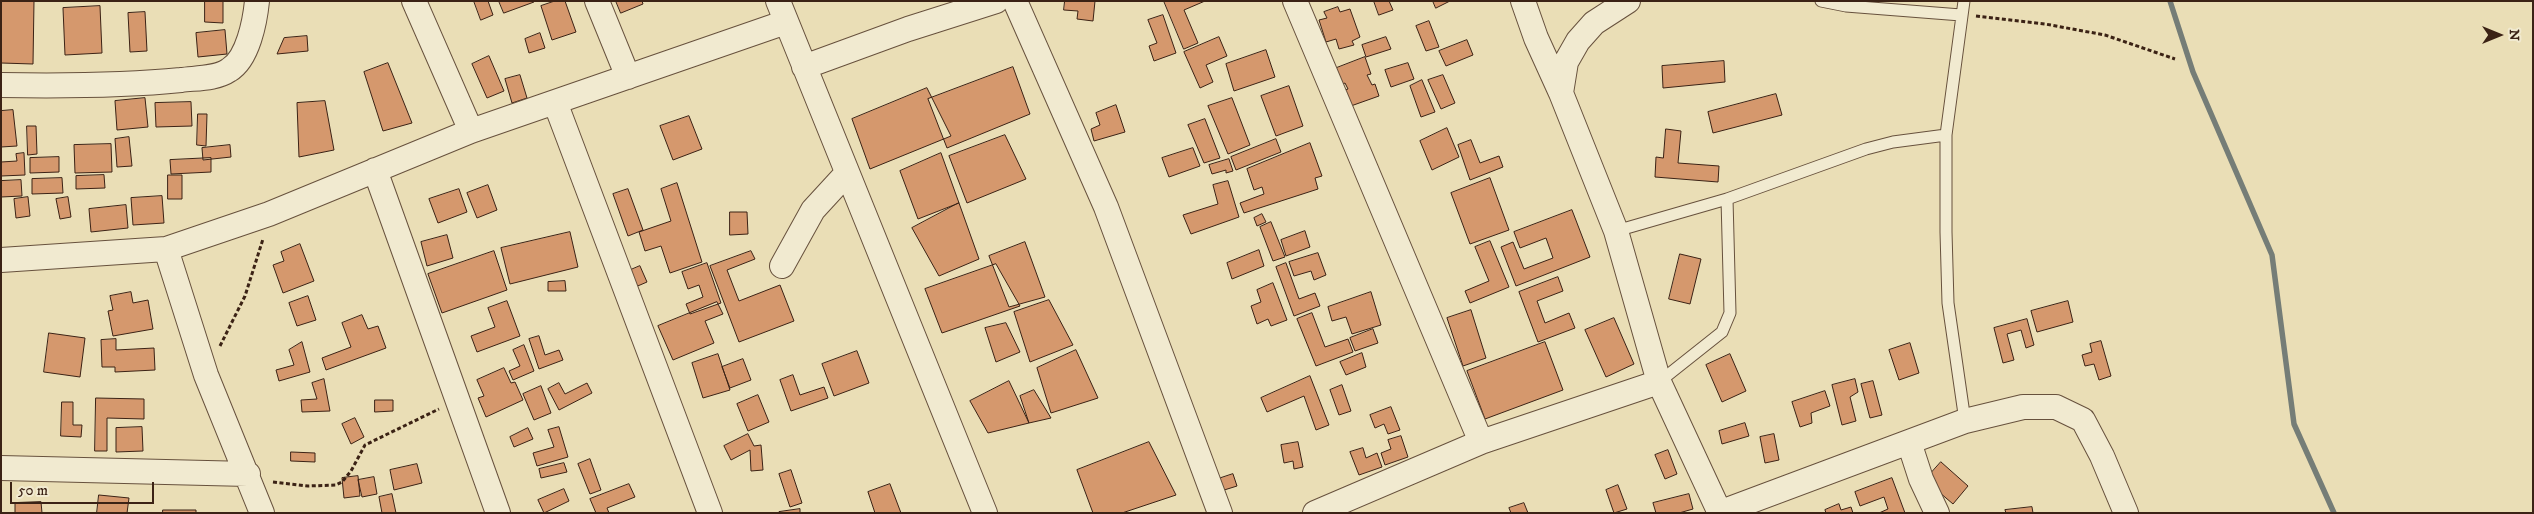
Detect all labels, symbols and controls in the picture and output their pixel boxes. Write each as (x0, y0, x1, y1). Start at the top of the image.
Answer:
north arrow (2474, 10, 2524, 60)
text: N (2505, 29, 2523, 41)
scale bar (12, 472, 156, 504)
text: 50 m (18, 481, 48, 500)

